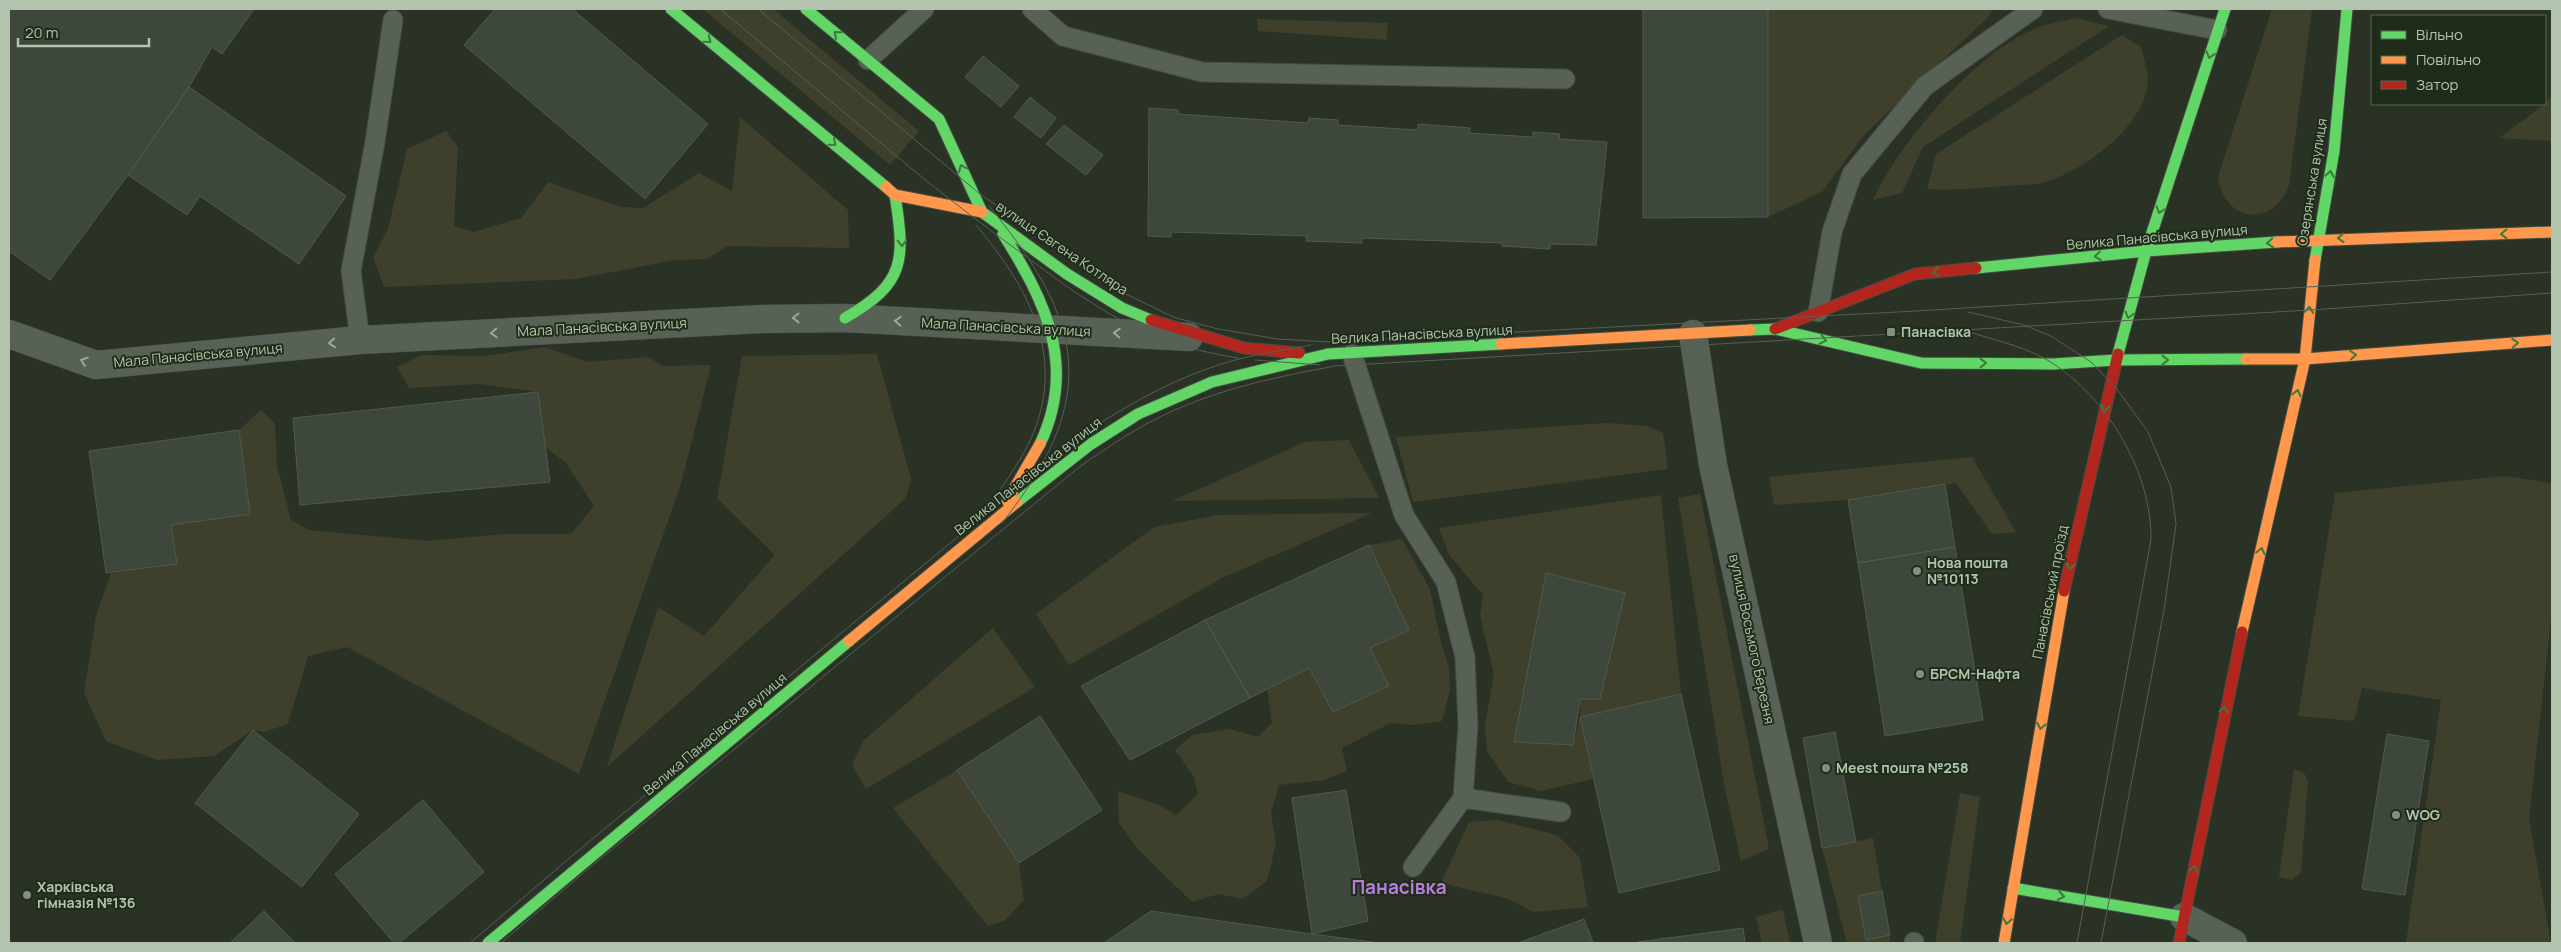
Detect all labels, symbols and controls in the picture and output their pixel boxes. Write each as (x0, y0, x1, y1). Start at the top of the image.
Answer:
scale bar (18, 15, 149, 47)
legend (2371, 15, 2546, 105)
text: 20 m (25, 22, 58, 43)
text: Вільно (2416, 24, 2463, 45)
one-way arrow (834, 32, 843, 40)
one-way arrow (702, 34, 711, 42)
text: Повільно (2416, 49, 2481, 70)
one-way arrow (2205, 50, 2215, 59)
text: Затор (2416, 74, 2459, 95)
street label: Озерянська вулиця (2292, 117, 2331, 247)
one-way arrow (828, 138, 837, 147)
one-way arrow (957, 164, 968, 173)
one-way arrow (2325, 170, 2335, 178)
street label: вулиця Євгена Котляра (992, 196, 1132, 299)
one-way arrow (2156, 205, 2166, 214)
street label: Велика Панасівська вулиця (2066, 219, 2248, 254)
one-way arrow (2499, 228, 2507, 239)
one-way arrow (2337, 233, 2345, 244)
one-way arrow (2266, 237, 2274, 248)
one-way arrow (896, 239, 907, 247)
one-way arrow (2094, 250, 2102, 261)
one-way arrow (1932, 266, 1940, 277)
one-way arrow (2304, 306, 2315, 314)
one-way arrow (2124, 311, 2135, 320)
street label: Мала Панасівська вулиця (517, 313, 687, 340)
one-way arrow (792, 313, 800, 323)
street label: Мала Панасівська вулиця (921, 313, 1091, 340)
one-way arrow (894, 315, 902, 326)
street label: Велика Панасівська вулиця (1331, 319, 1513, 348)
place label: Панасівка (1901, 322, 1971, 341)
marker: Панасівка (1885, 326, 1897, 338)
one-way arrow (490, 328, 498, 339)
one-way arrow (1113, 328, 1120, 338)
one-way arrow (1819, 334, 1828, 345)
one-way arrow (328, 337, 336, 348)
street label: Мала Панасівська вулиця (113, 338, 283, 371)
one-way arrow (2512, 338, 2520, 349)
one-way arrow (2349, 350, 2357, 361)
one-way arrow (2162, 355, 2169, 365)
one-way arrow (80, 356, 88, 366)
one-way arrow (1980, 358, 1987, 368)
one-way arrow (2291, 388, 2302, 397)
one-way arrow (2100, 403, 2111, 412)
street label: Велика Панасівська вулиця (950, 412, 1105, 539)
street label: Панасівський проїзд (2027, 523, 2072, 660)
one-way arrow (2255, 547, 2266, 556)
street label: вулиця Восьмого Березня (1725, 552, 1780, 726)
place label: Нова пошта №10113 (1927, 553, 2008, 588)
one-way arrow (2065, 562, 2075, 571)
marker: Нова пошта №10113 (1911, 565, 1923, 577)
place label: БРСМ-Нафта (1930, 664, 2020, 683)
street label: Велика Панасівська вулиця (639, 668, 790, 799)
marker: БРСМ-Нафта (1914, 668, 1926, 680)
one-way arrow (2219, 705, 2229, 714)
one-way arrow (2036, 722, 2046, 731)
place label: Meest пошта №258 (1836, 758, 1969, 777)
marker: Meest пошта №258 (1820, 762, 1832, 774)
place label: WOG (2406, 805, 2440, 824)
marker: WOG (2390, 809, 2402, 821)
one-way arrow (2189, 865, 2199, 874)
district label: Панасівка (1351, 874, 1447, 900)
place label: Харківська гімназія №136 (37, 877, 136, 912)
marker: Харківська гімназія №136 (21, 889, 33, 901)
one-way arrow (2057, 890, 2066, 900)
one-way arrow (2003, 917, 2013, 925)

